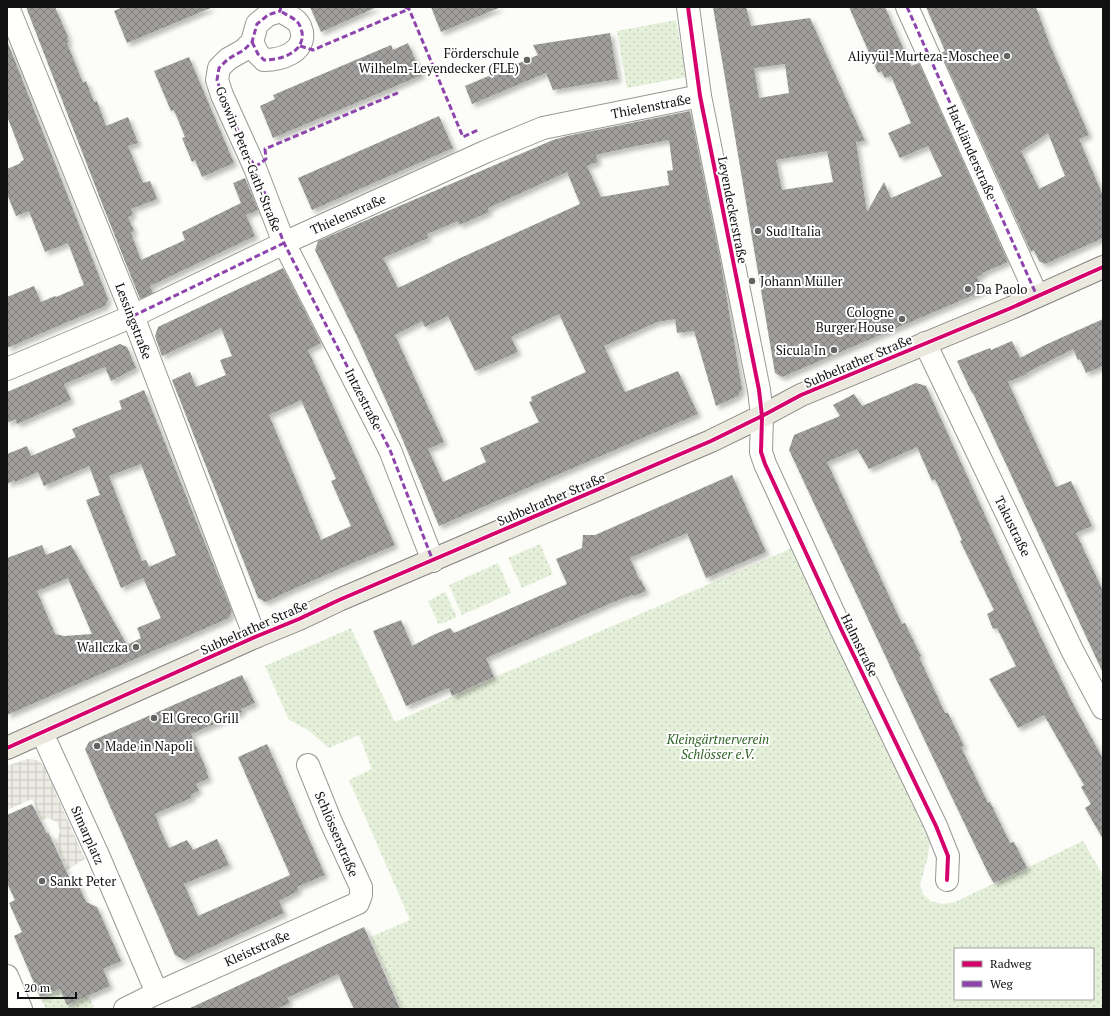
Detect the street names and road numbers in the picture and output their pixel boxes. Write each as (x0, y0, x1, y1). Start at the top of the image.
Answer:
street label: Goswin-Peter-Gath-Straße (212, 84, 286, 234)
street label: Thielenstraße (609, 89, 693, 123)
street label: Hackländerstraße (943, 101, 1001, 203)
street label: Leyendeckerstraße (714, 155, 752, 265)
street label: Thielenstraße (307, 189, 389, 239)
street label: Lessingstraße (111, 280, 157, 362)
street label: Subbelrather Straße (801, 330, 915, 392)
street label: Intzestraße (341, 365, 387, 433)
street label: Subbelrather Straße (494, 468, 608, 530)
street label: Takustraße (991, 493, 1035, 559)
street label: Subbelrather Straße (197, 595, 311, 659)
street label: Halmstraße (837, 610, 883, 680)
street label: Schlösserstraße (311, 788, 363, 880)
street label: Simarplatz (67, 803, 109, 867)
street label: Kleiststraße (221, 926, 293, 970)

